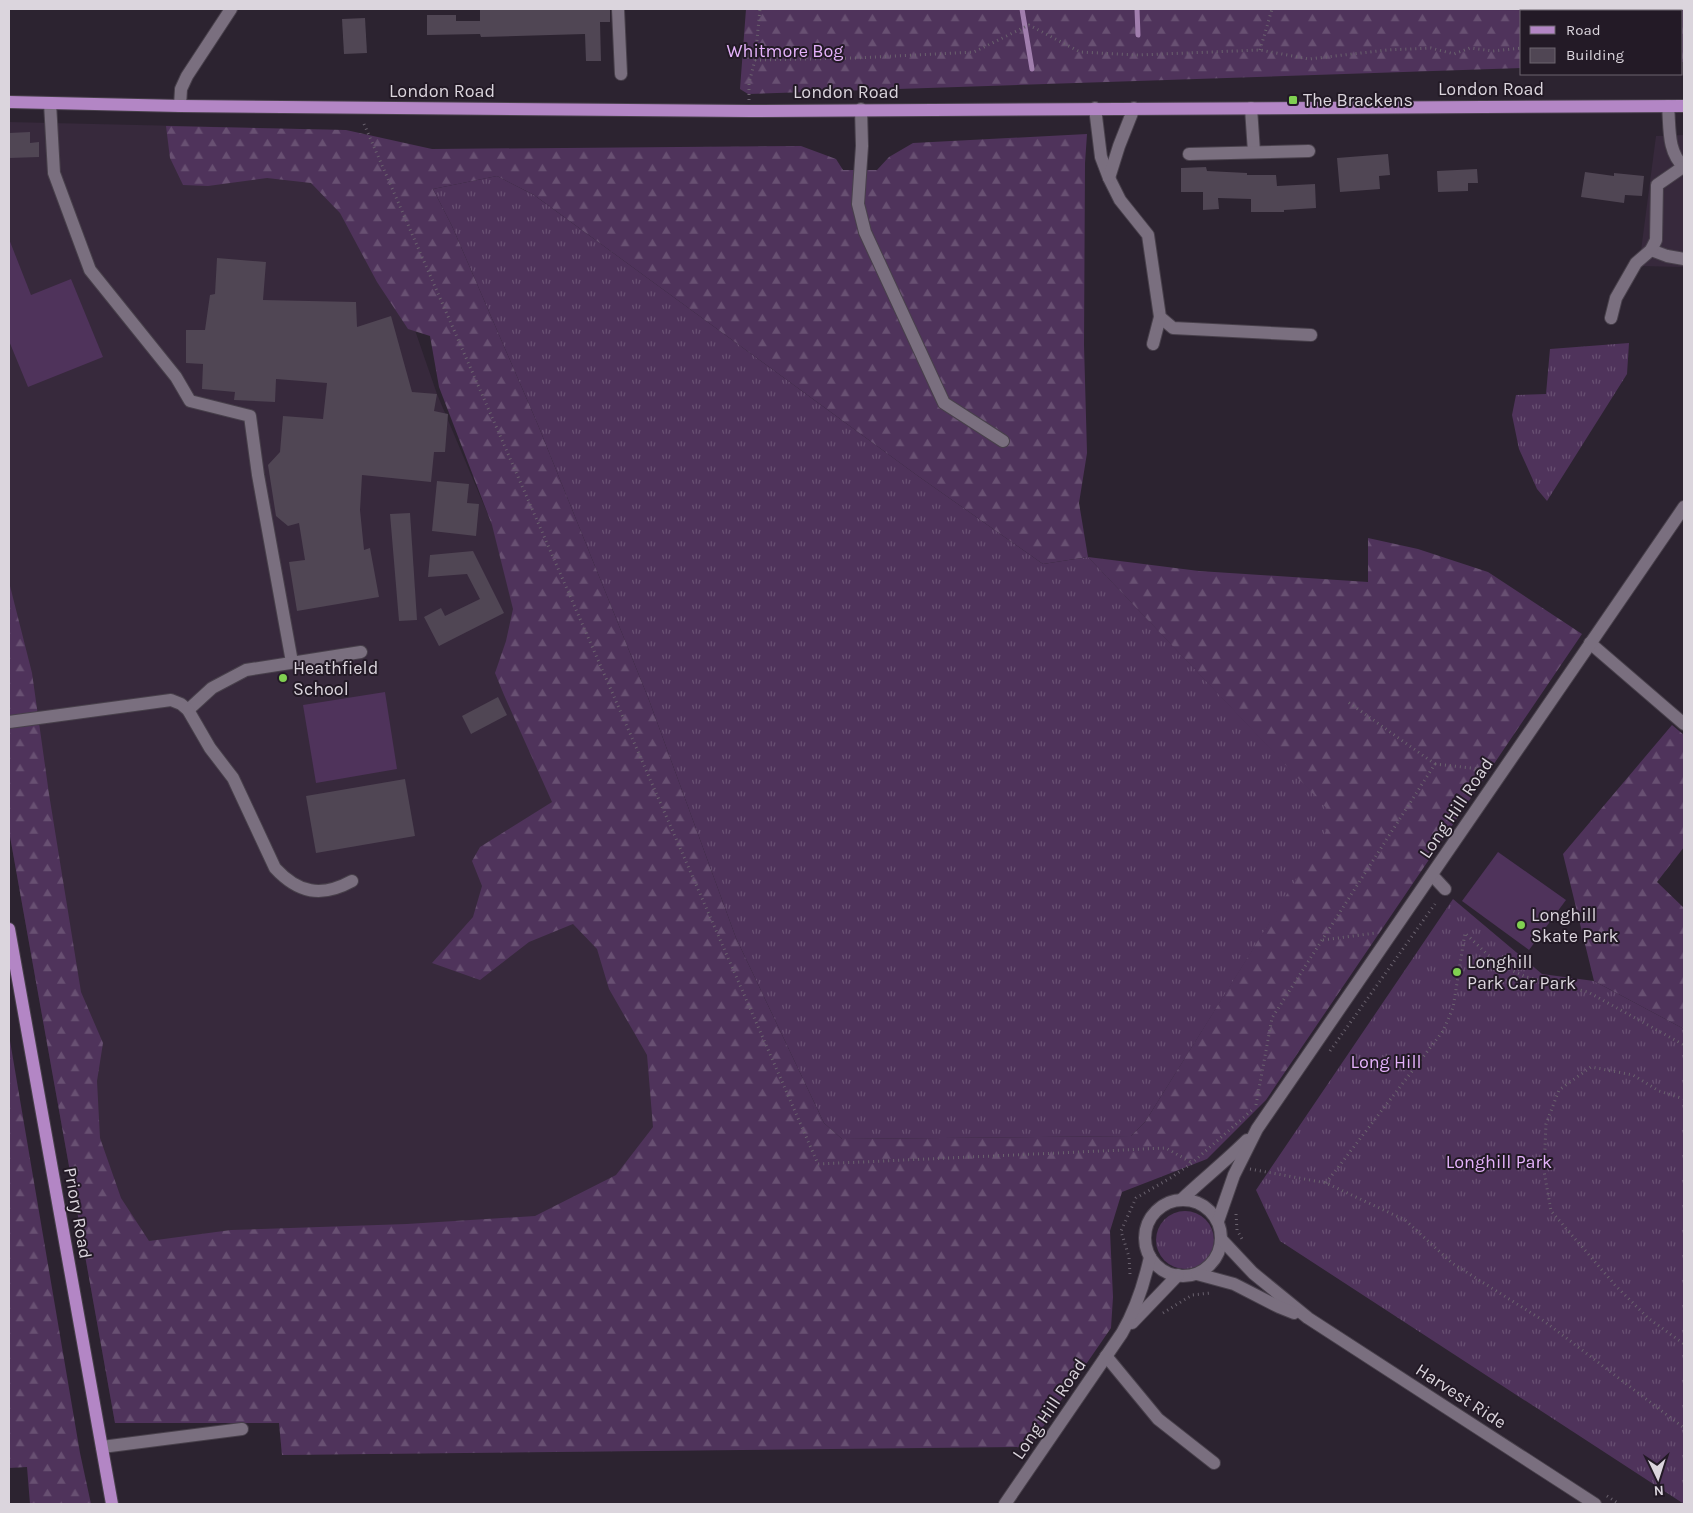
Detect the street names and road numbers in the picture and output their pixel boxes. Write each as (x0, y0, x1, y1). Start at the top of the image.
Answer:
street label: London Road (1438, 78, 1544, 100)
street label: London Road (389, 80, 495, 102)
street label: London Road (793, 81, 899, 103)
street label: Long Hill Road (1414, 753, 1498, 863)
street label: Priory Road (59, 1166, 97, 1260)
street label: Long Hill Road (1007, 1354, 1091, 1464)
street label: Harvest Ride (1412, 1359, 1510, 1433)

